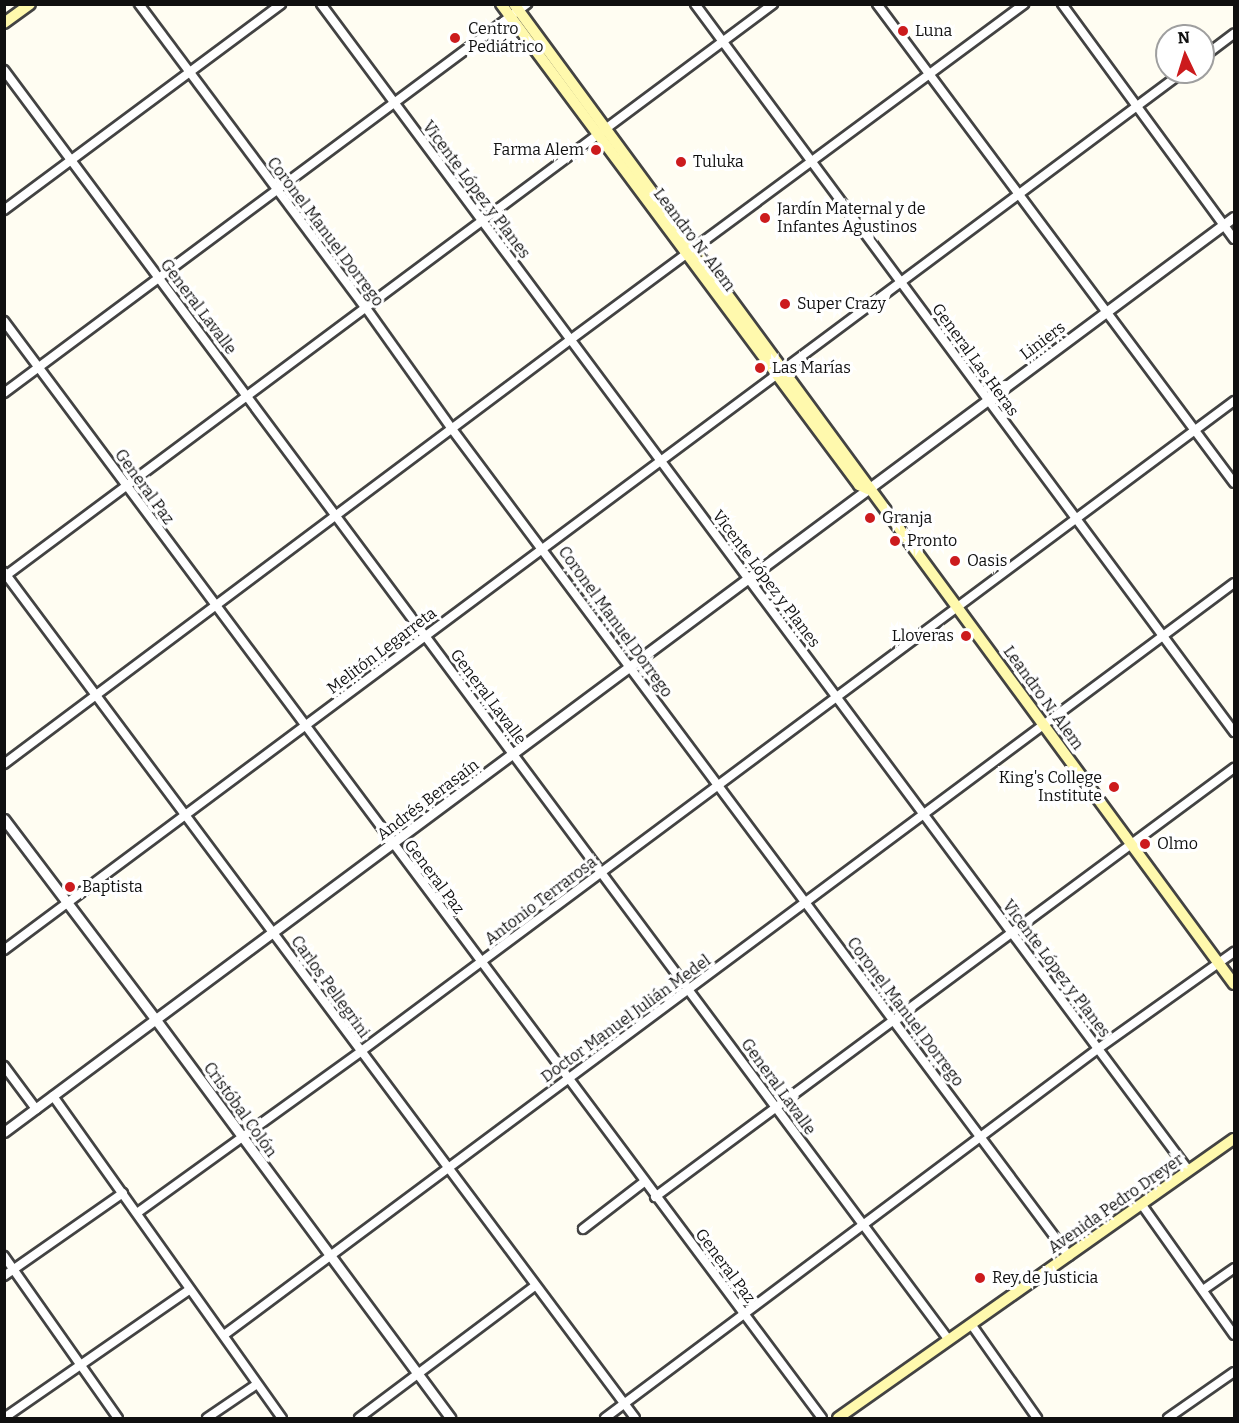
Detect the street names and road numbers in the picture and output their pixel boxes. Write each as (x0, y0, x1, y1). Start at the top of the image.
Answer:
street label: Vicente López y Planes (418, 117, 534, 263)
street label: Coronel Manuel Dorrego (263, 154, 387, 310)
street label: Leandro N. Alem (649, 185, 739, 295)
street label: General Lavalle (156, 256, 240, 358)
street label: General Las Heras (928, 300, 1022, 420)
street label: Liniers (1017, 318, 1069, 364)
street label: General Paz (110, 446, 178, 528)
street label: Vicente López y Planes (708, 506, 824, 652)
street label: Coronel Manuel Dorrego (554, 543, 676, 701)
street label: Melitón Legarreta (324, 604, 440, 698)
street label: Leandro N. Alem (999, 642, 1087, 754)
street label: General Lavalle (446, 646, 530, 748)
street label: Andrés Berasaín (373, 755, 483, 845)
street label: General Paz (400, 836, 468, 918)
street label: Antonio Terrarosa (481, 853, 601, 949)
street label: Vicente López y Planes (998, 896, 1114, 1042)
street label: Carlos Pellegrini (287, 932, 373, 1042)
street label: Coronel Manuel Dorrego (843, 934, 967, 1090)
street label: Doctor Manuel Julián Medel (538, 951, 714, 1087)
street label: General Lavalle (737, 1035, 819, 1139)
street label: Cristóbal Colón (199, 1059, 281, 1161)
street label: Avenida Pedro Dreyer (1045, 1150, 1187, 1258)
street label: General Paz (691, 1225, 759, 1307)

